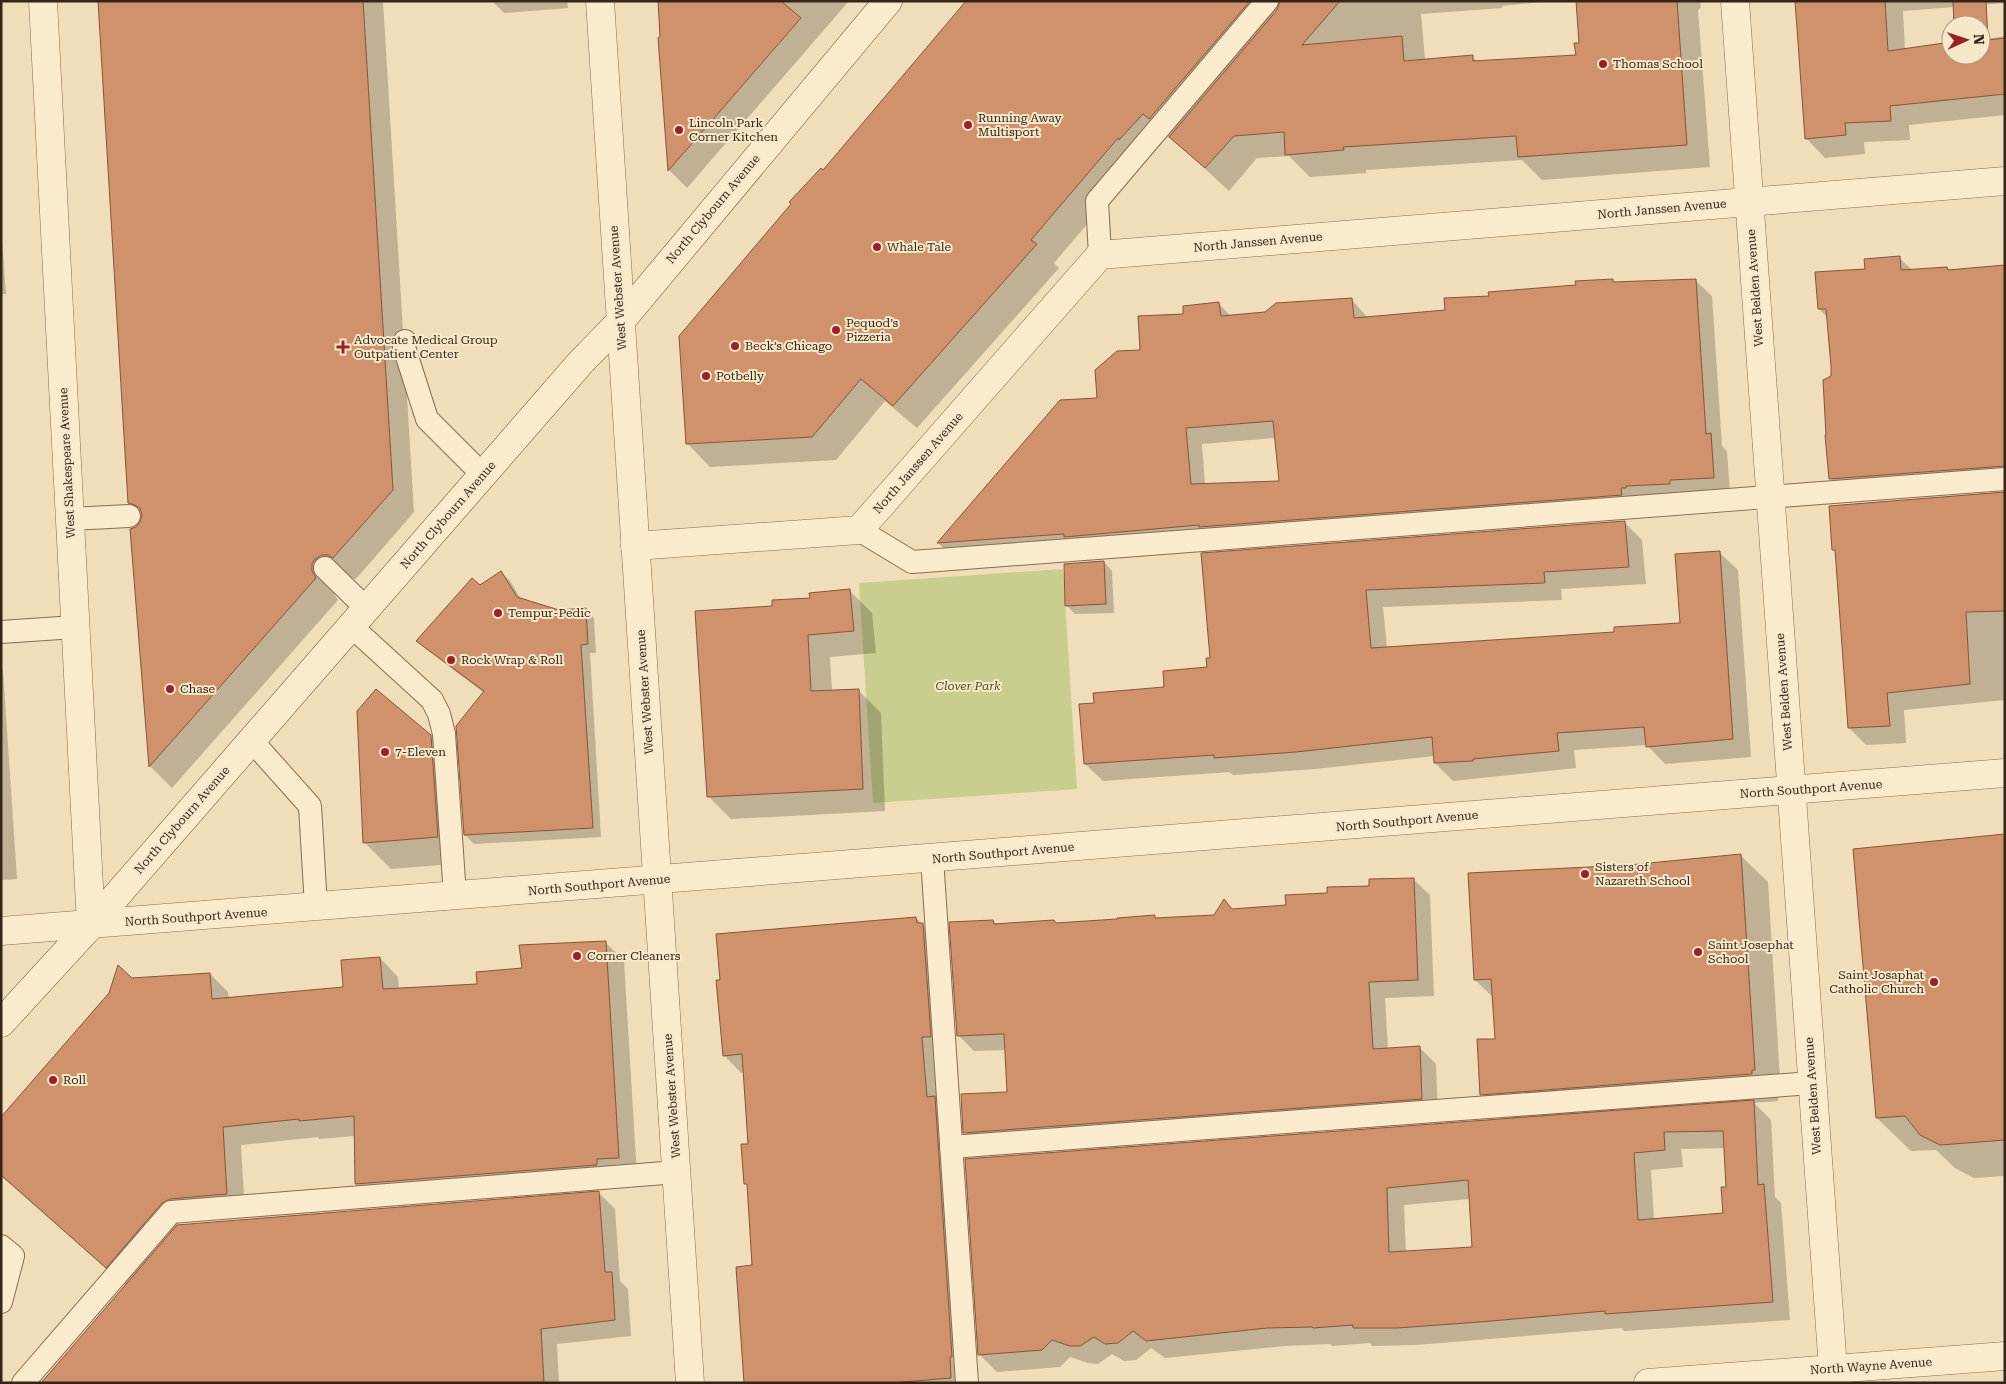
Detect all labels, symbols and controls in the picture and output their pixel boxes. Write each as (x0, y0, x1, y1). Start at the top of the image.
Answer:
north arrow (1941, 15, 1991, 65)
text: N (1971, 34, 1987, 45)
place label: Thomas School (1613, 57, 1703, 71)
marker: Thomas School (1597, 58, 1609, 70)
place label: Running Away Multisport (978, 111, 1063, 139)
place label: Lincoln Park Corner Kitchen (689, 116, 778, 144)
marker: Running Away Multisport (962, 119, 974, 131)
marker: Lincoln Park Corner Kitchen (673, 124, 685, 136)
street label: North Clybourn Avenue (663, 151, 763, 266)
street label: North Janssen Avenue (1597, 196, 1728, 222)
street label: West Webster Avenue (607, 225, 629, 351)
street label: West Belden Avenue (1744, 228, 1766, 347)
street label: North Janssen Avenue (1193, 229, 1324, 255)
place label: Whale Tale (887, 240, 951, 254)
marker: Whale Tale (871, 241, 883, 253)
place label: Pequod’s Pizzeria (846, 316, 898, 344)
marker: Pequod’s Pizzeria (830, 324, 842, 336)
place label: Advocate Medical Group Outpatient Center (354, 333, 498, 361)
place label: Beck’s Chicago (745, 339, 832, 353)
marker: Advocate Medical Group Outpatient Center (336, 340, 350, 354)
marker: Beck’s Chicago (729, 340, 741, 352)
place label: Potbelly (716, 369, 765, 383)
marker: Potbelly (700, 370, 712, 382)
street label: West Shakespeare Avenue (56, 387, 78, 539)
street label: North Janssen Avenue (870, 409, 966, 517)
street label: North Clybourn Avenue (397, 458, 499, 572)
place label: Tempur-Pedic (508, 606, 591, 620)
marker: Tempur-Pedic (492, 607, 504, 619)
street label: West Webster Avenue (634, 629, 656, 755)
street label: West Belden Avenue (1773, 632, 1795, 751)
place label: Rock Wrap & Roll (461, 653, 563, 667)
marker: Rock Wrap & Roll (445, 654, 457, 666)
park label: Clover Park (935, 679, 1001, 693)
place label: Chase (180, 682, 216, 696)
marker: Chase (164, 683, 176, 695)
place label: 7-Eleven (395, 745, 446, 759)
marker: 7-Eleven (379, 746, 391, 758)
street label: North Clybourn Avenue (131, 763, 233, 877)
street label: North Southport Avenue (1739, 777, 1883, 801)
street label: North Southport Avenue (1335, 808, 1479, 834)
street label: North Southport Avenue (931, 840, 1075, 866)
place label: Sisters of Nazareth School (1595, 860, 1691, 888)
marker: Sisters of Nazareth School (1579, 868, 1591, 880)
street label: North Southport Avenue (527, 872, 671, 898)
street label: North Southport Avenue (124, 905, 268, 929)
place label: Saint Josephat School (1708, 938, 1794, 966)
marker: Saint Josephat School (1692, 946, 1704, 958)
place label: Corner Cleaners (587, 949, 681, 963)
marker: Corner Cleaners (571, 950, 583, 962)
place label: Saint Josaphat Catholic Church (1829, 968, 1925, 996)
marker: Saint Josaphat Catholic Church (1928, 976, 1940, 988)
street label: West Webster Avenue (661, 1033, 683, 1159)
street label: West Belden Avenue (1802, 1036, 1824, 1155)
place label: Roll (63, 1073, 86, 1087)
marker: Roll (47, 1074, 59, 1086)
street label: North Wayne Avenue (1809, 1355, 1933, 1377)

